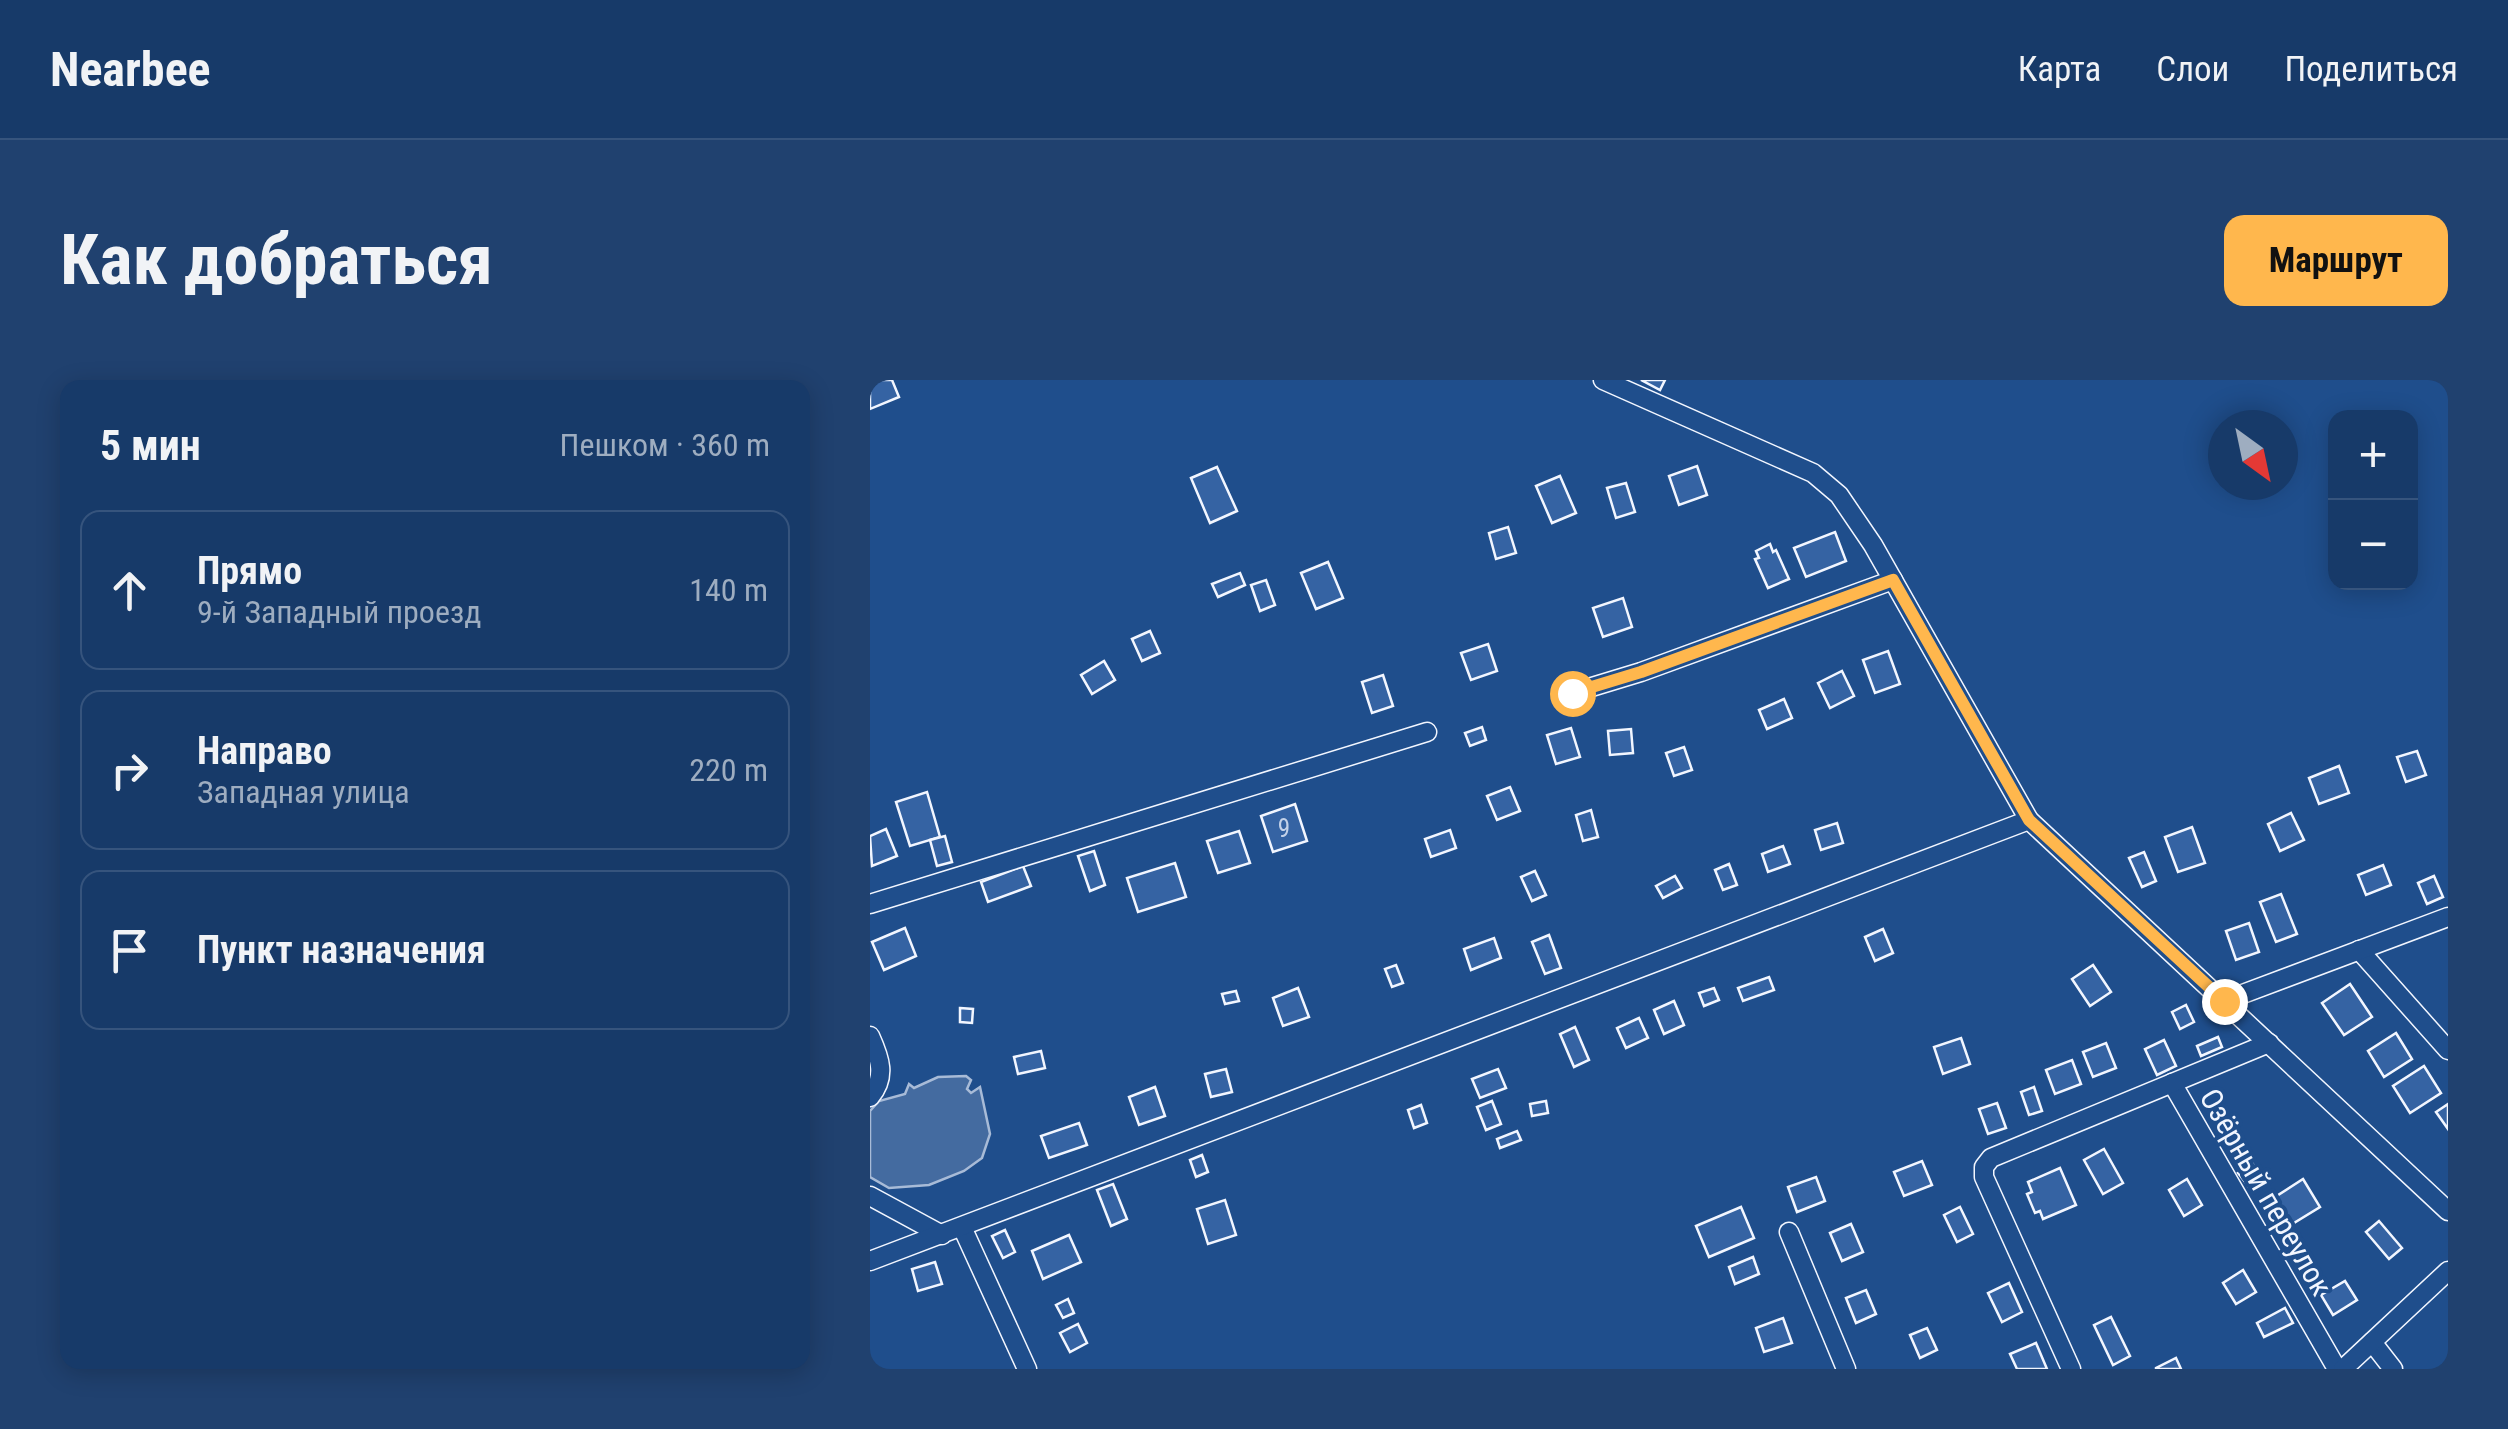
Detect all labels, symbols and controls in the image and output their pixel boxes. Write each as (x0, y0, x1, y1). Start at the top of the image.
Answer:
text: Nearbee (50, 41, 211, 98)
text: Карта (2018, 49, 2101, 90)
text: Слои (2156, 49, 2229, 90)
text: Поделиться (2284, 49, 2458, 90)
button: Маршрут (2224, 215, 2448, 306)
text: Как добраться (60, 219, 493, 301)
north arrow (2208, 410, 2298, 500)
map controls (2328, 410, 2418, 590)
button: + (2328, 410, 2418, 500)
text: 5 мин (100, 421, 201, 470)
text: Пешком · 360 m (560, 426, 770, 464)
button: − (2328, 500, 2418, 590)
text: Прямо (197, 549, 302, 593)
icon: ahead (102, 563, 157, 618)
text: 140 m (689, 571, 768, 609)
text: 9-й Западный проезд (197, 593, 481, 631)
route start (1550, 671, 1596, 717)
text: Направо (197, 729, 332, 773)
icon: right (102, 743, 157, 798)
text: 220 m (689, 751, 768, 789)
text: Западная улица (197, 773, 409, 811)
house number: 9 (1278, 814, 1290, 843)
icon: arrive (102, 923, 157, 978)
text: Пункт назначения (197, 928, 486, 972)
route end (2202, 979, 2248, 1025)
street label: Озёрный переулок (2193, 1082, 2339, 1302)

